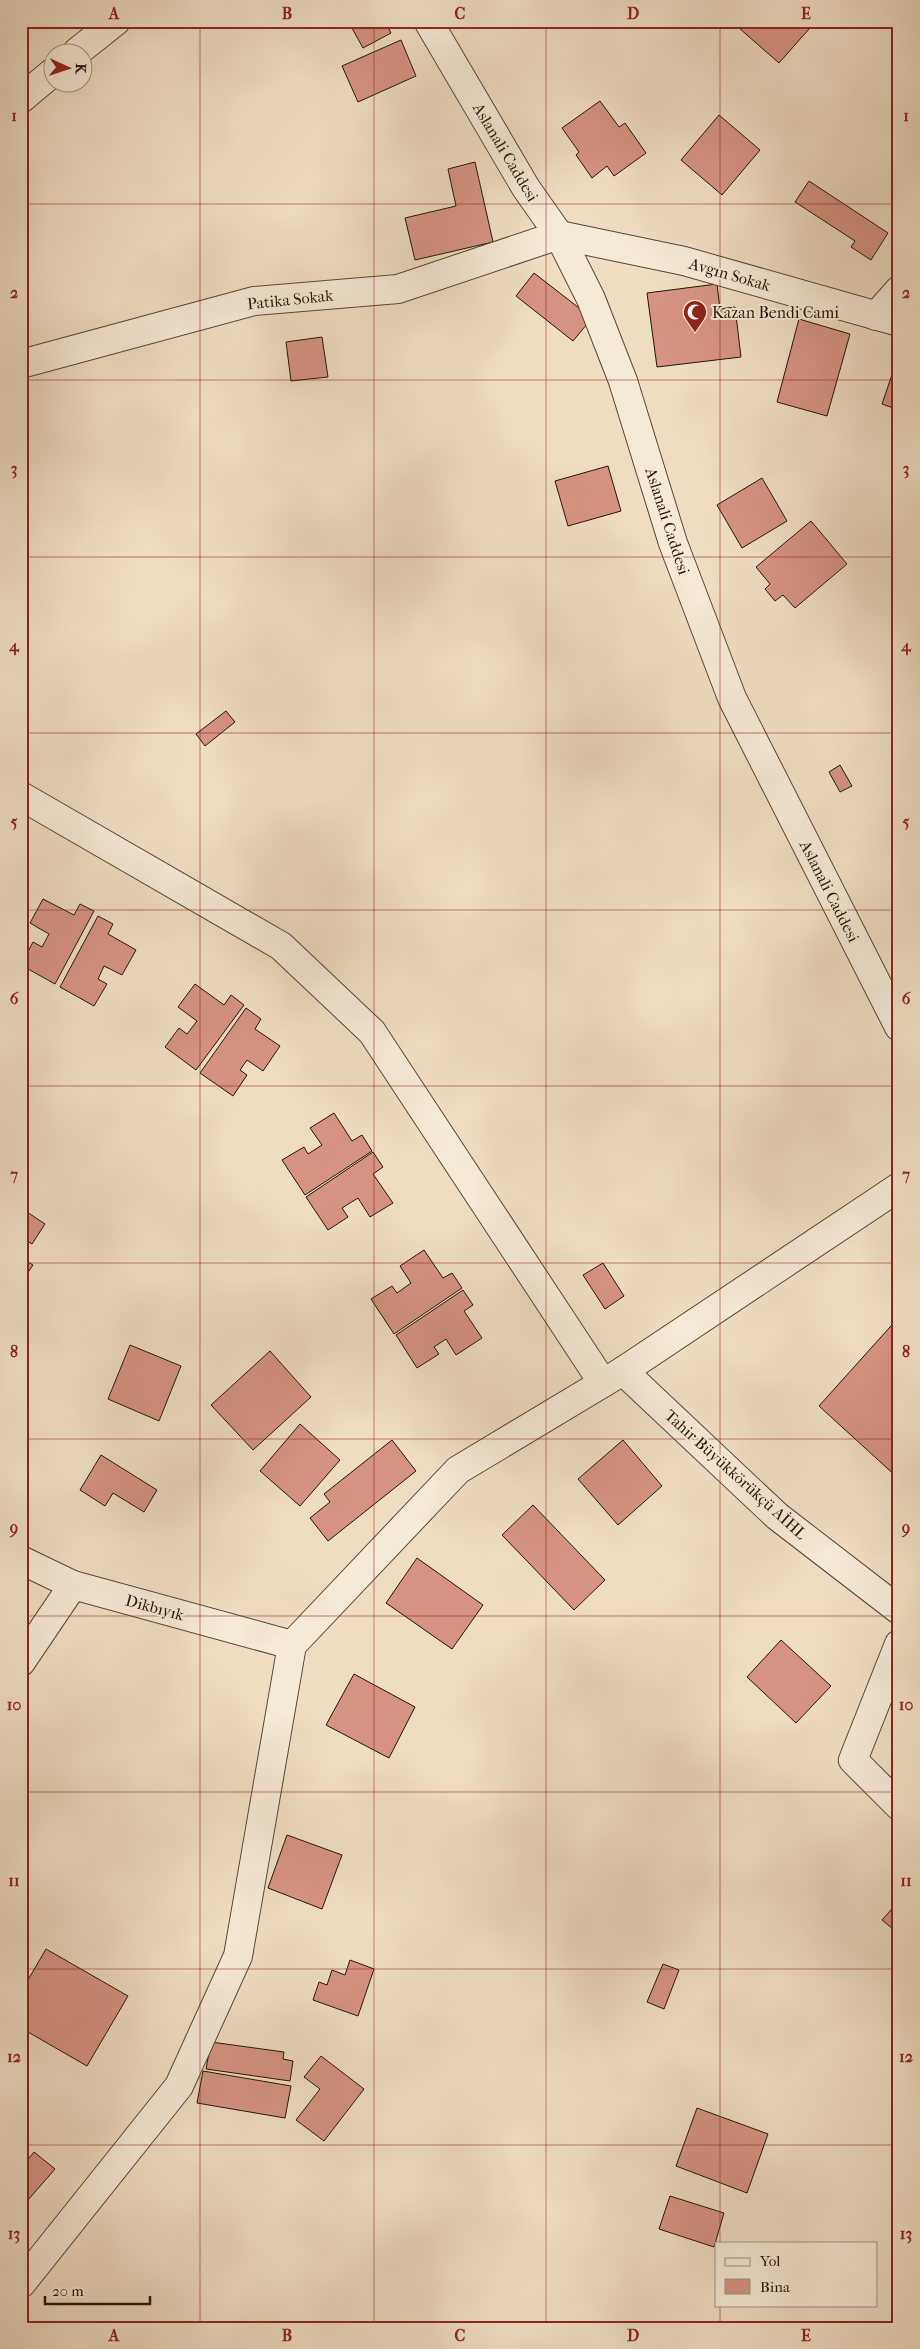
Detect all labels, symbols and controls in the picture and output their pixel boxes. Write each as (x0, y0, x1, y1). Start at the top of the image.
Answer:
text: A (108, 4, 120, 23)
text: B (282, 4, 292, 23)
text: C (455, 4, 466, 23)
text: D (627, 4, 639, 23)
text: E (801, 4, 811, 23)
north arrow (42, 42, 92, 92)
text: K (72, 63, 89, 75)
street label: Aslanali Caddesi (468, 99, 543, 205)
text: 1 (11, 106, 17, 125)
text: 1 (903, 106, 909, 125)
street label: Avgın Sokak (686, 254, 774, 295)
text: 2 (10, 283, 18, 302)
text: 2 (902, 283, 910, 302)
street label: Patika Sokak (246, 285, 335, 313)
mosque icon: Kazan Bendi Cami (682, 299, 708, 333)
place label: Kazan Bendi Cami (712, 303, 839, 322)
text: 3 (11, 459, 17, 479)
text: 3 (903, 459, 909, 479)
street label: Aslanali Caddesi (641, 464, 694, 577)
text: 4 (8, 636, 20, 656)
text: 4 (900, 636, 912, 656)
text: 5 (11, 812, 18, 831)
text: 5 (903, 812, 910, 831)
street label: Aslanali Caddesi (795, 836, 863, 945)
text: 6 (10, 989, 19, 1008)
text: 6 (902, 989, 911, 1008)
text: 7 (9, 1165, 18, 1184)
text: 7 (901, 1165, 910, 1184)
text: 8 (10, 1342, 18, 1361)
text: 8 (902, 1342, 910, 1361)
street label: Tahir Büyükkörükçü AİHL (661, 1406, 811, 1543)
text: 9 (9, 1518, 18, 1538)
text: 9 (901, 1518, 910, 1538)
street label: Dikbıyık (124, 1591, 187, 1625)
text: 10 (7, 1695, 21, 1714)
text: 10 (899, 1695, 913, 1714)
text: 11 (8, 1871, 20, 1890)
text: 11 (900, 1871, 912, 1890)
text: 12 (7, 2047, 21, 2066)
text: 12 (899, 2047, 913, 2066)
text: 13 (8, 2224, 20, 2244)
text: 13 (900, 2224, 912, 2244)
legend (715, 2242, 878, 2306)
text: Yol (759, 2252, 780, 2270)
scale bar (45, 2274, 150, 2306)
text: Bina (760, 2278, 791, 2296)
text: 20 m (52, 2282, 84, 2300)
text: A (108, 2326, 120, 2345)
text: B (282, 2326, 292, 2345)
text: C (455, 2326, 466, 2345)
text: D (627, 2326, 639, 2345)
text: E (801, 2326, 811, 2345)

